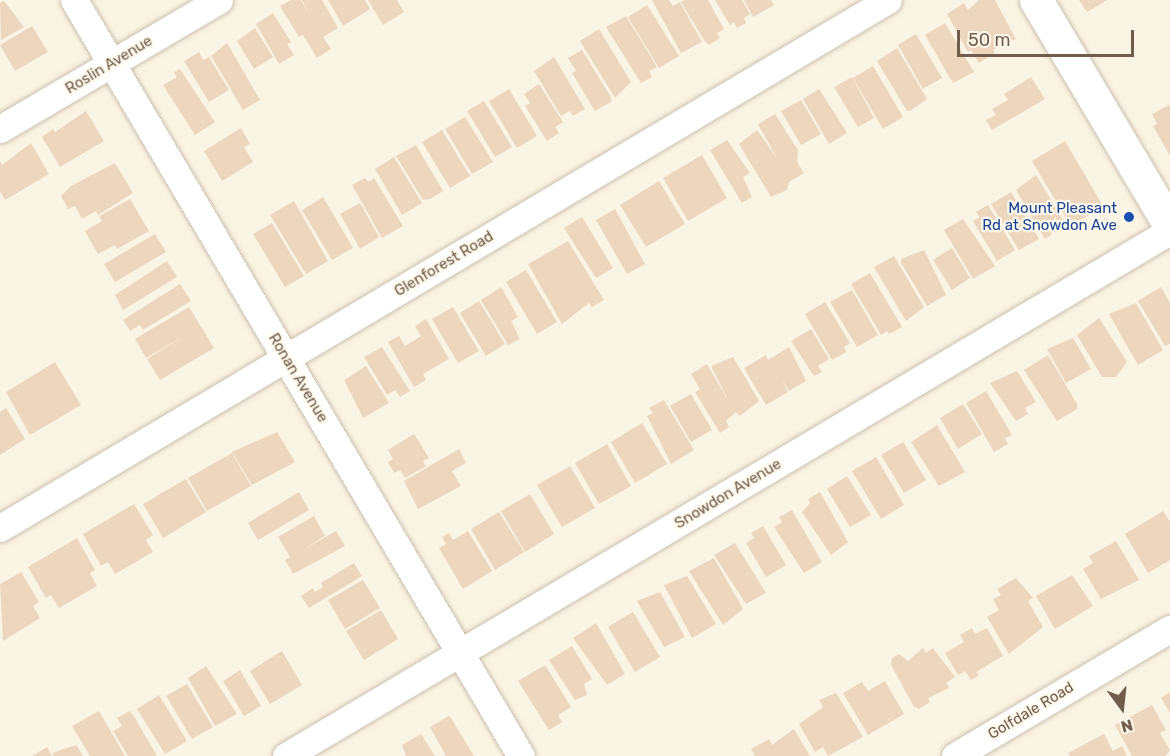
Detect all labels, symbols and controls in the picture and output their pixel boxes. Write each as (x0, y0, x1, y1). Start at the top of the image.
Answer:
scale bar (960, 18, 1137, 56)
text: 50 m (968, 29, 1011, 51)
street label: Roslin Avenue (62, 32, 156, 98)
place label: Mount Pleasant Rd at Snowdon Ave (982, 199, 1117, 234)
marker: Mount Pleasant Rd at Snowdon Ave (1122, 210, 1136, 224)
street label: Glenforest Road (391, 227, 497, 301)
street label: Ronan Avenue (264, 330, 332, 426)
street label: Snowdon Avenue (671, 455, 785, 533)
street label: Golfdale Road (985, 678, 1077, 744)
north arrow (1092, 678, 1152, 738)
text: N (1119, 715, 1135, 737)

